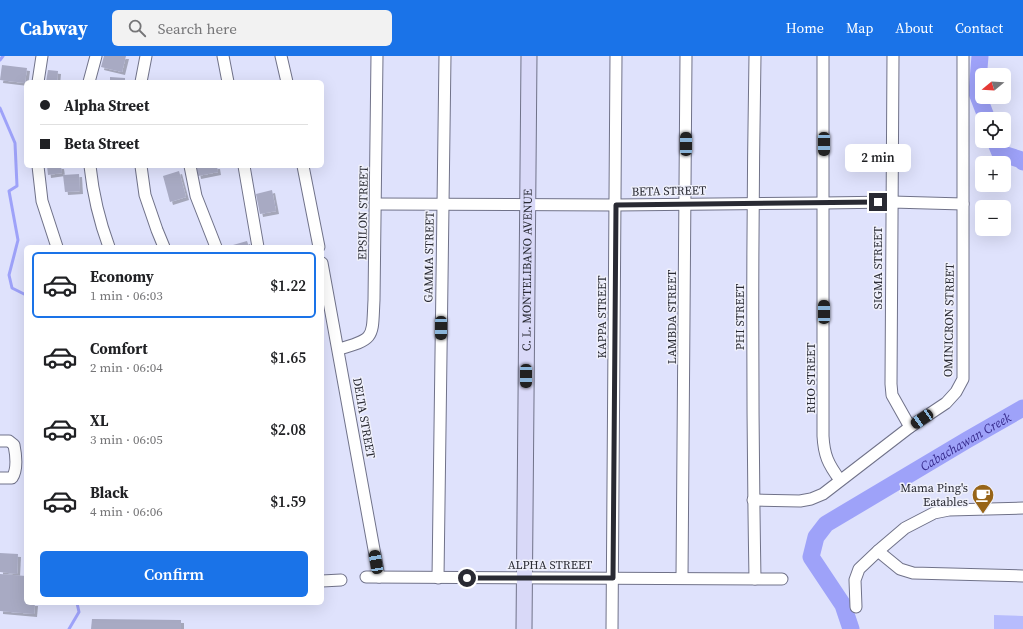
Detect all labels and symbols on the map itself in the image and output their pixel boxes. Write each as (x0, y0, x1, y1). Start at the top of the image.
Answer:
north arrow (975, 68, 1011, 104)
car (680, 132, 692, 156)
car (818, 132, 830, 156)
callout: 2 min (845, 144, 911, 172)
street label: EPSILON STREET (354, 165, 372, 260)
street label: BETA STREET (632, 182, 707, 200)
street label: C. L. MONTELIBANO AVENUE (518, 189, 536, 351)
route end (869, 193, 887, 211)
street label: GAMMA STREET (420, 211, 438, 303)
street label: SIGMA STREET (870, 226, 886, 309)
street label: OMINICRON STREET (940, 262, 958, 377)
street label: LAMBDA STREET (664, 269, 680, 364)
street label: KAPPA STREET (594, 275, 610, 358)
street label: PHI STREET (732, 283, 748, 350)
car (818, 300, 830, 324)
car (435, 316, 447, 340)
street label: RHO STREET (803, 342, 819, 414)
car (520, 364, 532, 388)
street label: DELTA STREET (349, 376, 379, 460)
car (909, 407, 935, 431)
water label: Cabachawan Creek (917, 408, 1014, 475)
place label: Mama Ping's Eatables (900, 480, 968, 510)
cafe icon: Mama Ping's Eatables (970, 482, 996, 515)
car (368, 549, 384, 575)
street label: ALPHA STREET (508, 557, 593, 573)
route start (458, 569, 476, 587)

